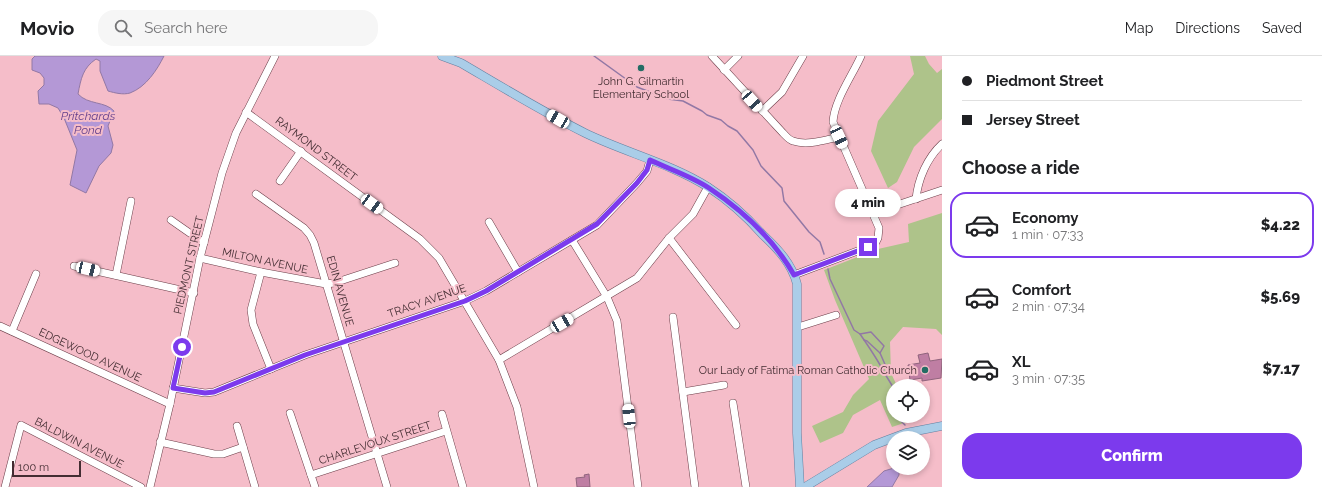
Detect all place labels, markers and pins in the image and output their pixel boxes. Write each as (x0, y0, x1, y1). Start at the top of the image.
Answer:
marker: John G. Gilmartin Elementary School (636, 63, 646, 73)
place label: John G. Gilmartin Elementary School (593, 75, 689, 101)
place label: Our Lady of Fatima Roman Catholic Church (699, 364, 917, 377)
marker: Our Lady of Fatima Roman Catholic Church (920, 365, 930, 375)

